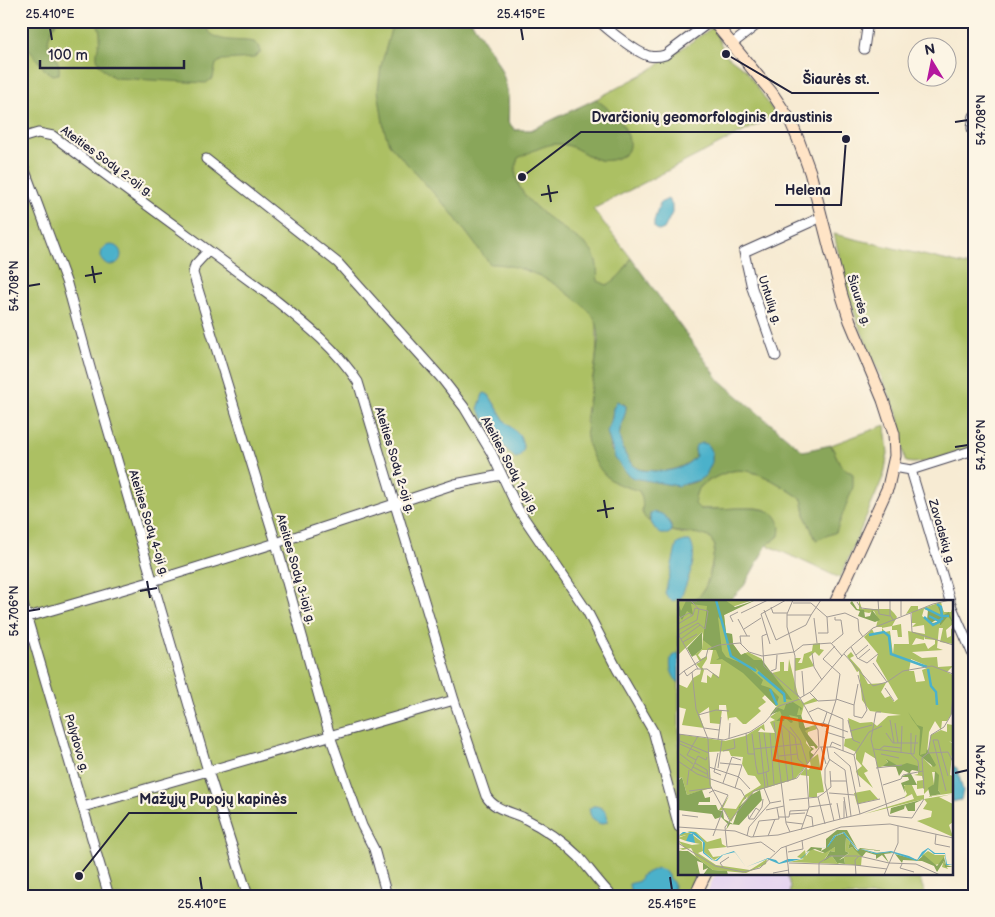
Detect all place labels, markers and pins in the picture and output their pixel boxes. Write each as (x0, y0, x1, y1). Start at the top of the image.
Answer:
callout: Šiaurės st. (792, 64, 879, 93)
callout: Dvarčionių geomorfologinis draustinis (581, 103, 842, 132)
callout: Helena (775, 176, 841, 205)
callout: Mažųjų Pupojų kapinės (129, 784, 297, 813)

